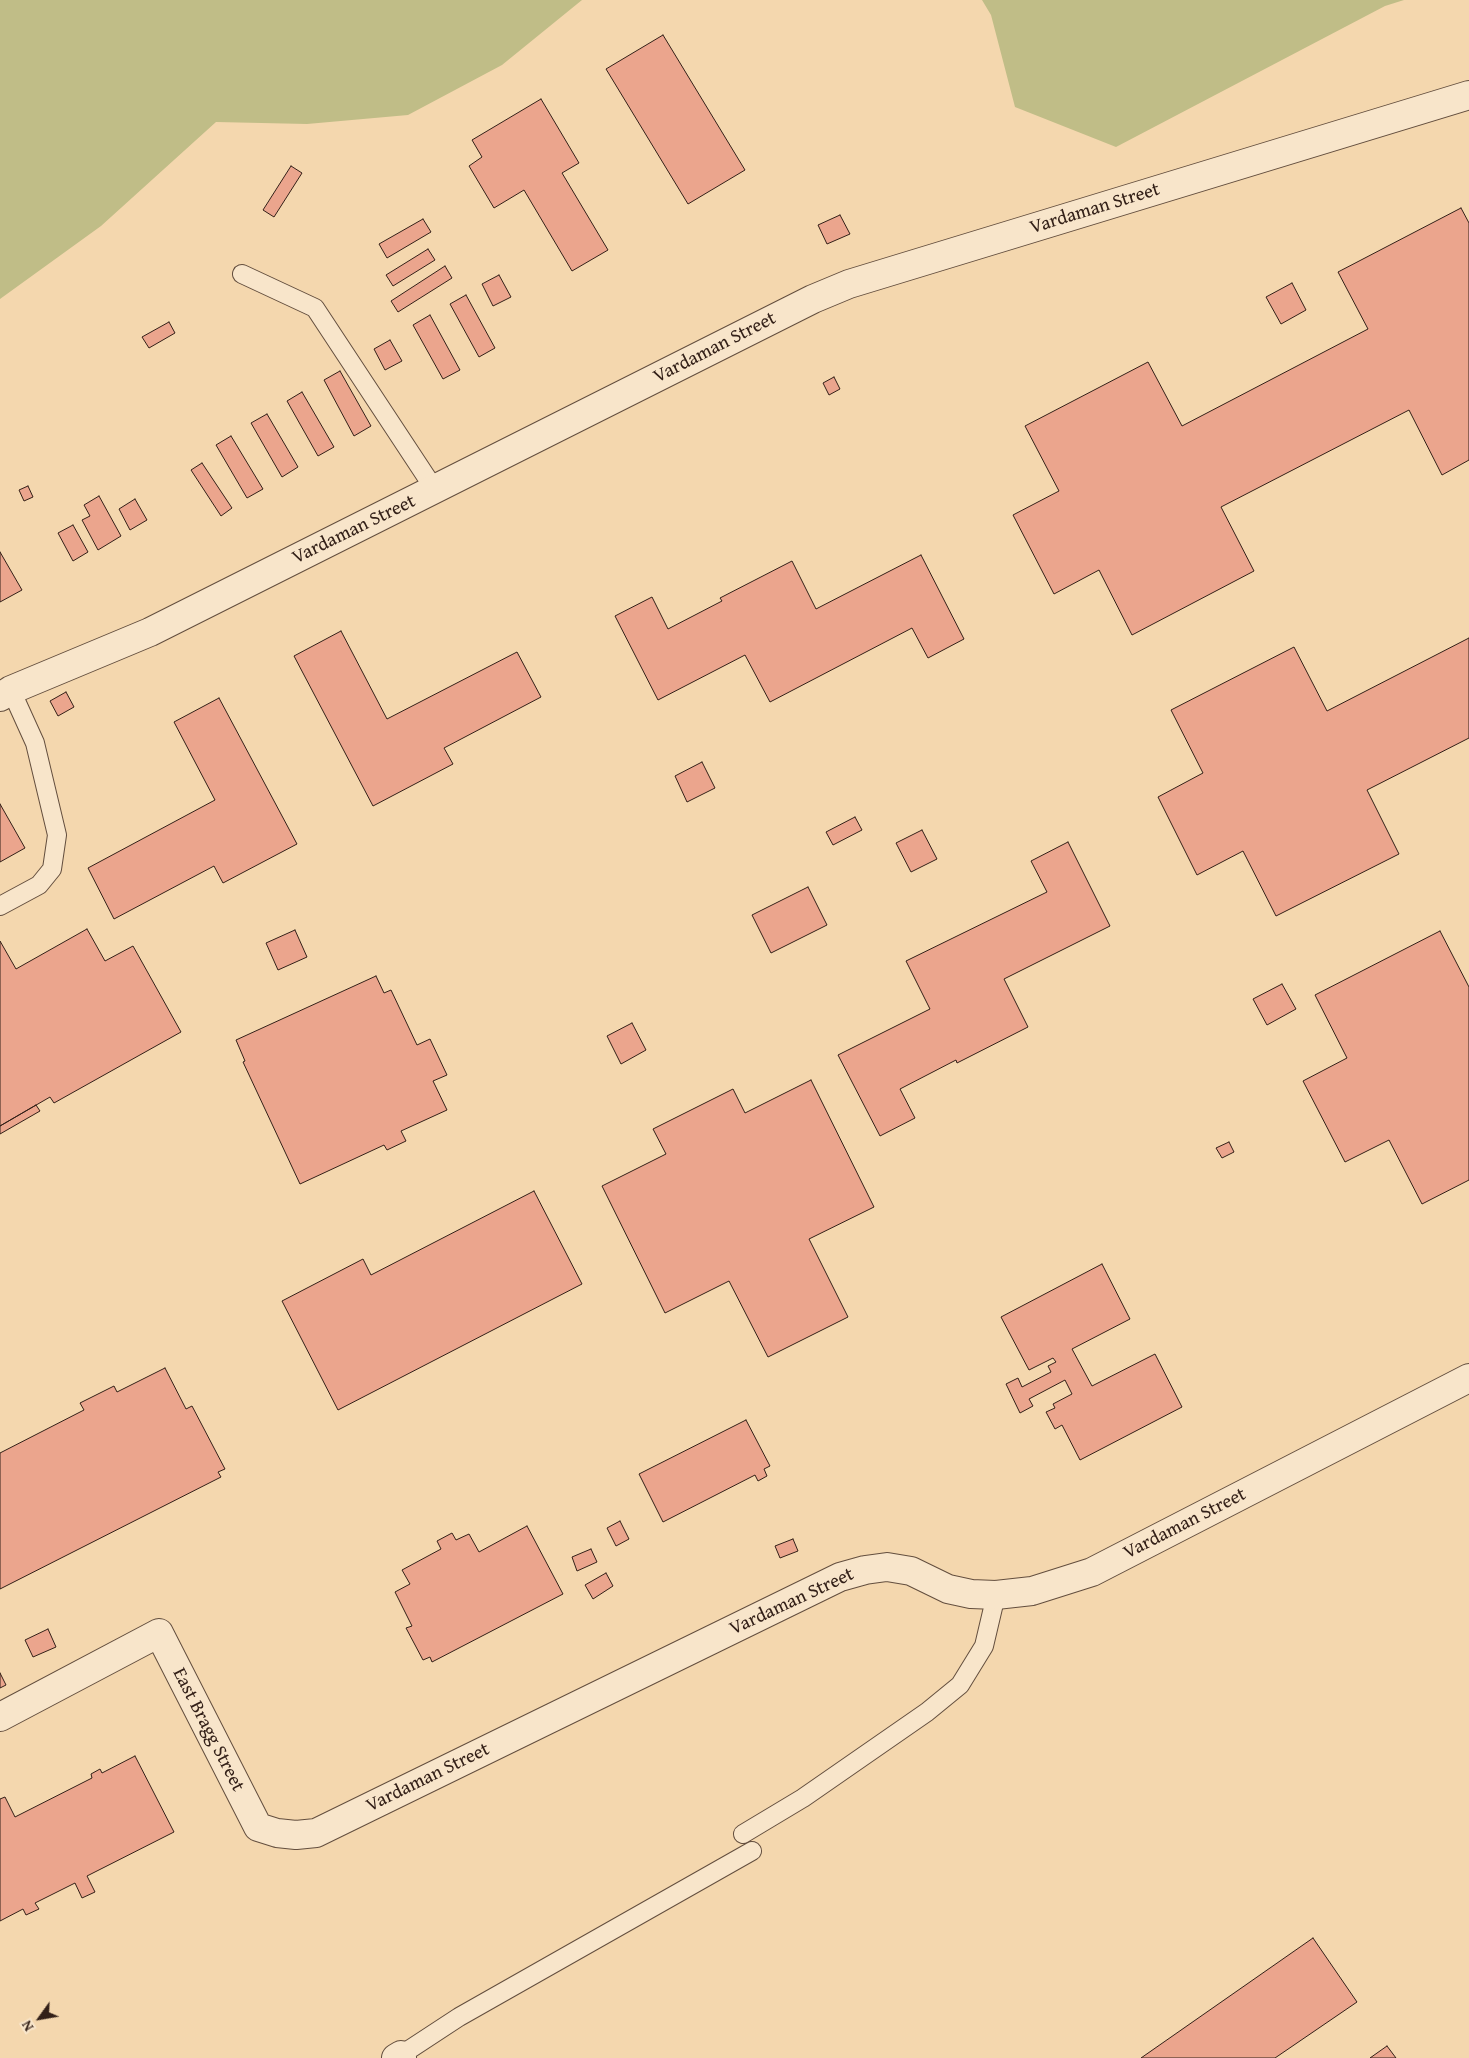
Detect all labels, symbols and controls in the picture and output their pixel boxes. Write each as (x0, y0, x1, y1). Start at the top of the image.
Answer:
street label: Vardaman Street (1027, 178, 1163, 240)
street label: Vardaman Street (650, 307, 780, 389)
street label: Vardaman Street (289, 490, 419, 570)
street label: Vardaman Street (1120, 1483, 1250, 1565)
street label: Vardaman Street (726, 1563, 858, 1641)
street label: East Bragg Street (167, 1664, 249, 1796)
street label: Vardaman Street (363, 1738, 493, 1818)
north arrow (15, 1993, 65, 2043)
text: N (16, 2017, 38, 2035)

